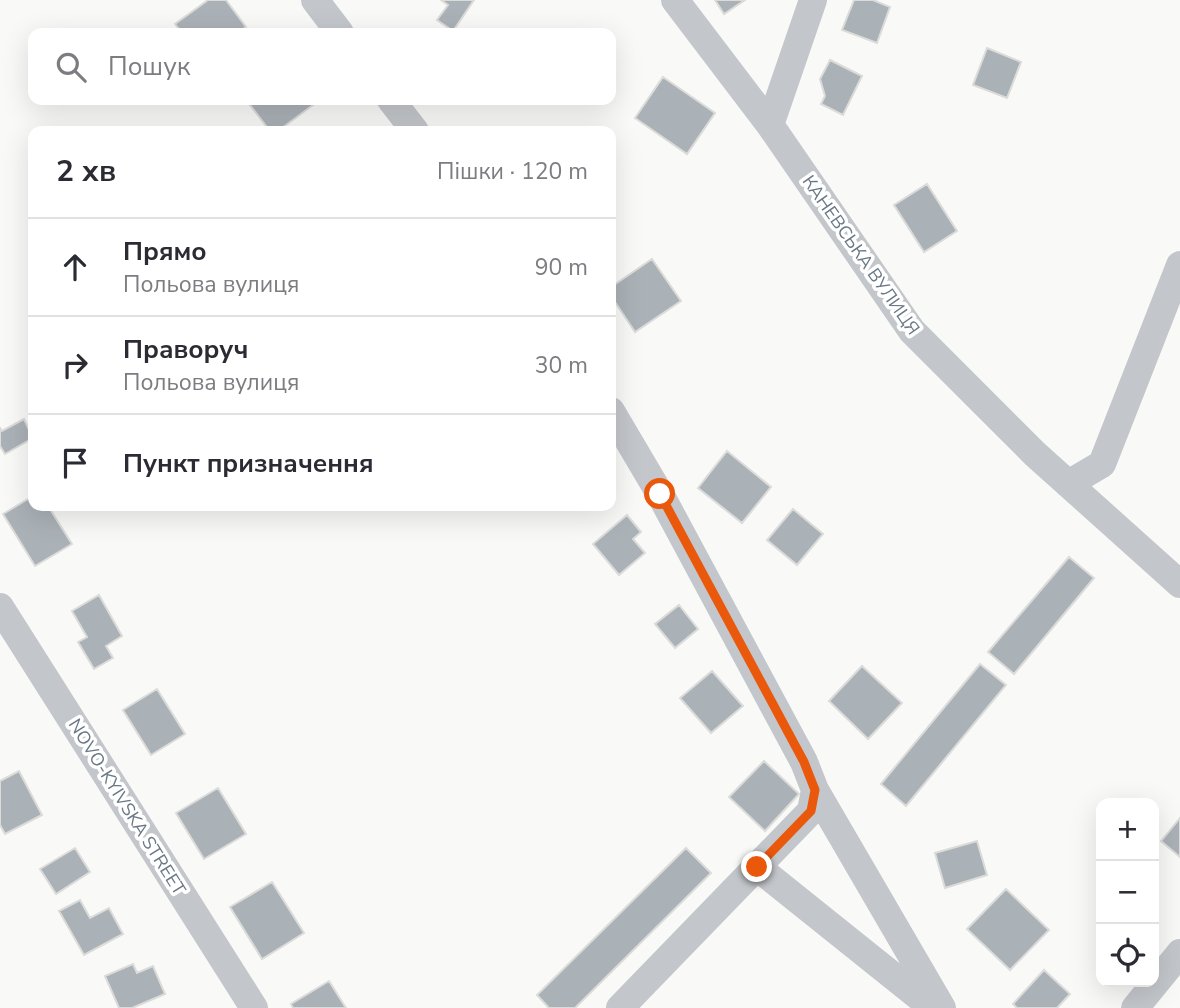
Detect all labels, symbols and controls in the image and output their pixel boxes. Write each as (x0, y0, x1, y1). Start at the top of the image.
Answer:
search box (28, 28, 616, 105)
icon: search (52, 48, 90, 86)
text: Пошук (108, 49, 190, 84)
text: 2 хв (56, 151, 116, 192)
text: Пішки · 120 m (437, 156, 588, 187)
street label: КАНЕВСЬКА ВУЛИЦЯ (797, 170, 925, 340)
text: Прямо (123, 234, 207, 269)
icon: ahead (56, 248, 94, 286)
text: 90 m (535, 252, 588, 283)
text: Польова вулиця (123, 269, 299, 300)
text: Праворуч (123, 332, 248, 367)
icon: right (56, 346, 94, 384)
text: 30 m (535, 350, 588, 381)
text: Польова вулиця (123, 367, 299, 398)
icon: arrive (56, 444, 94, 482)
text: Пункт призначення (123, 446, 374, 481)
route start (644, 478, 675, 509)
street label: NOVO-KYIVSKA STREET (63, 714, 191, 900)
map controls (1096, 798, 1159, 987)
button: + (1096, 798, 1159, 861)
route end (741, 851, 772, 882)
button: − (1096, 861, 1159, 924)
button: locate (1096, 924, 1159, 987)

